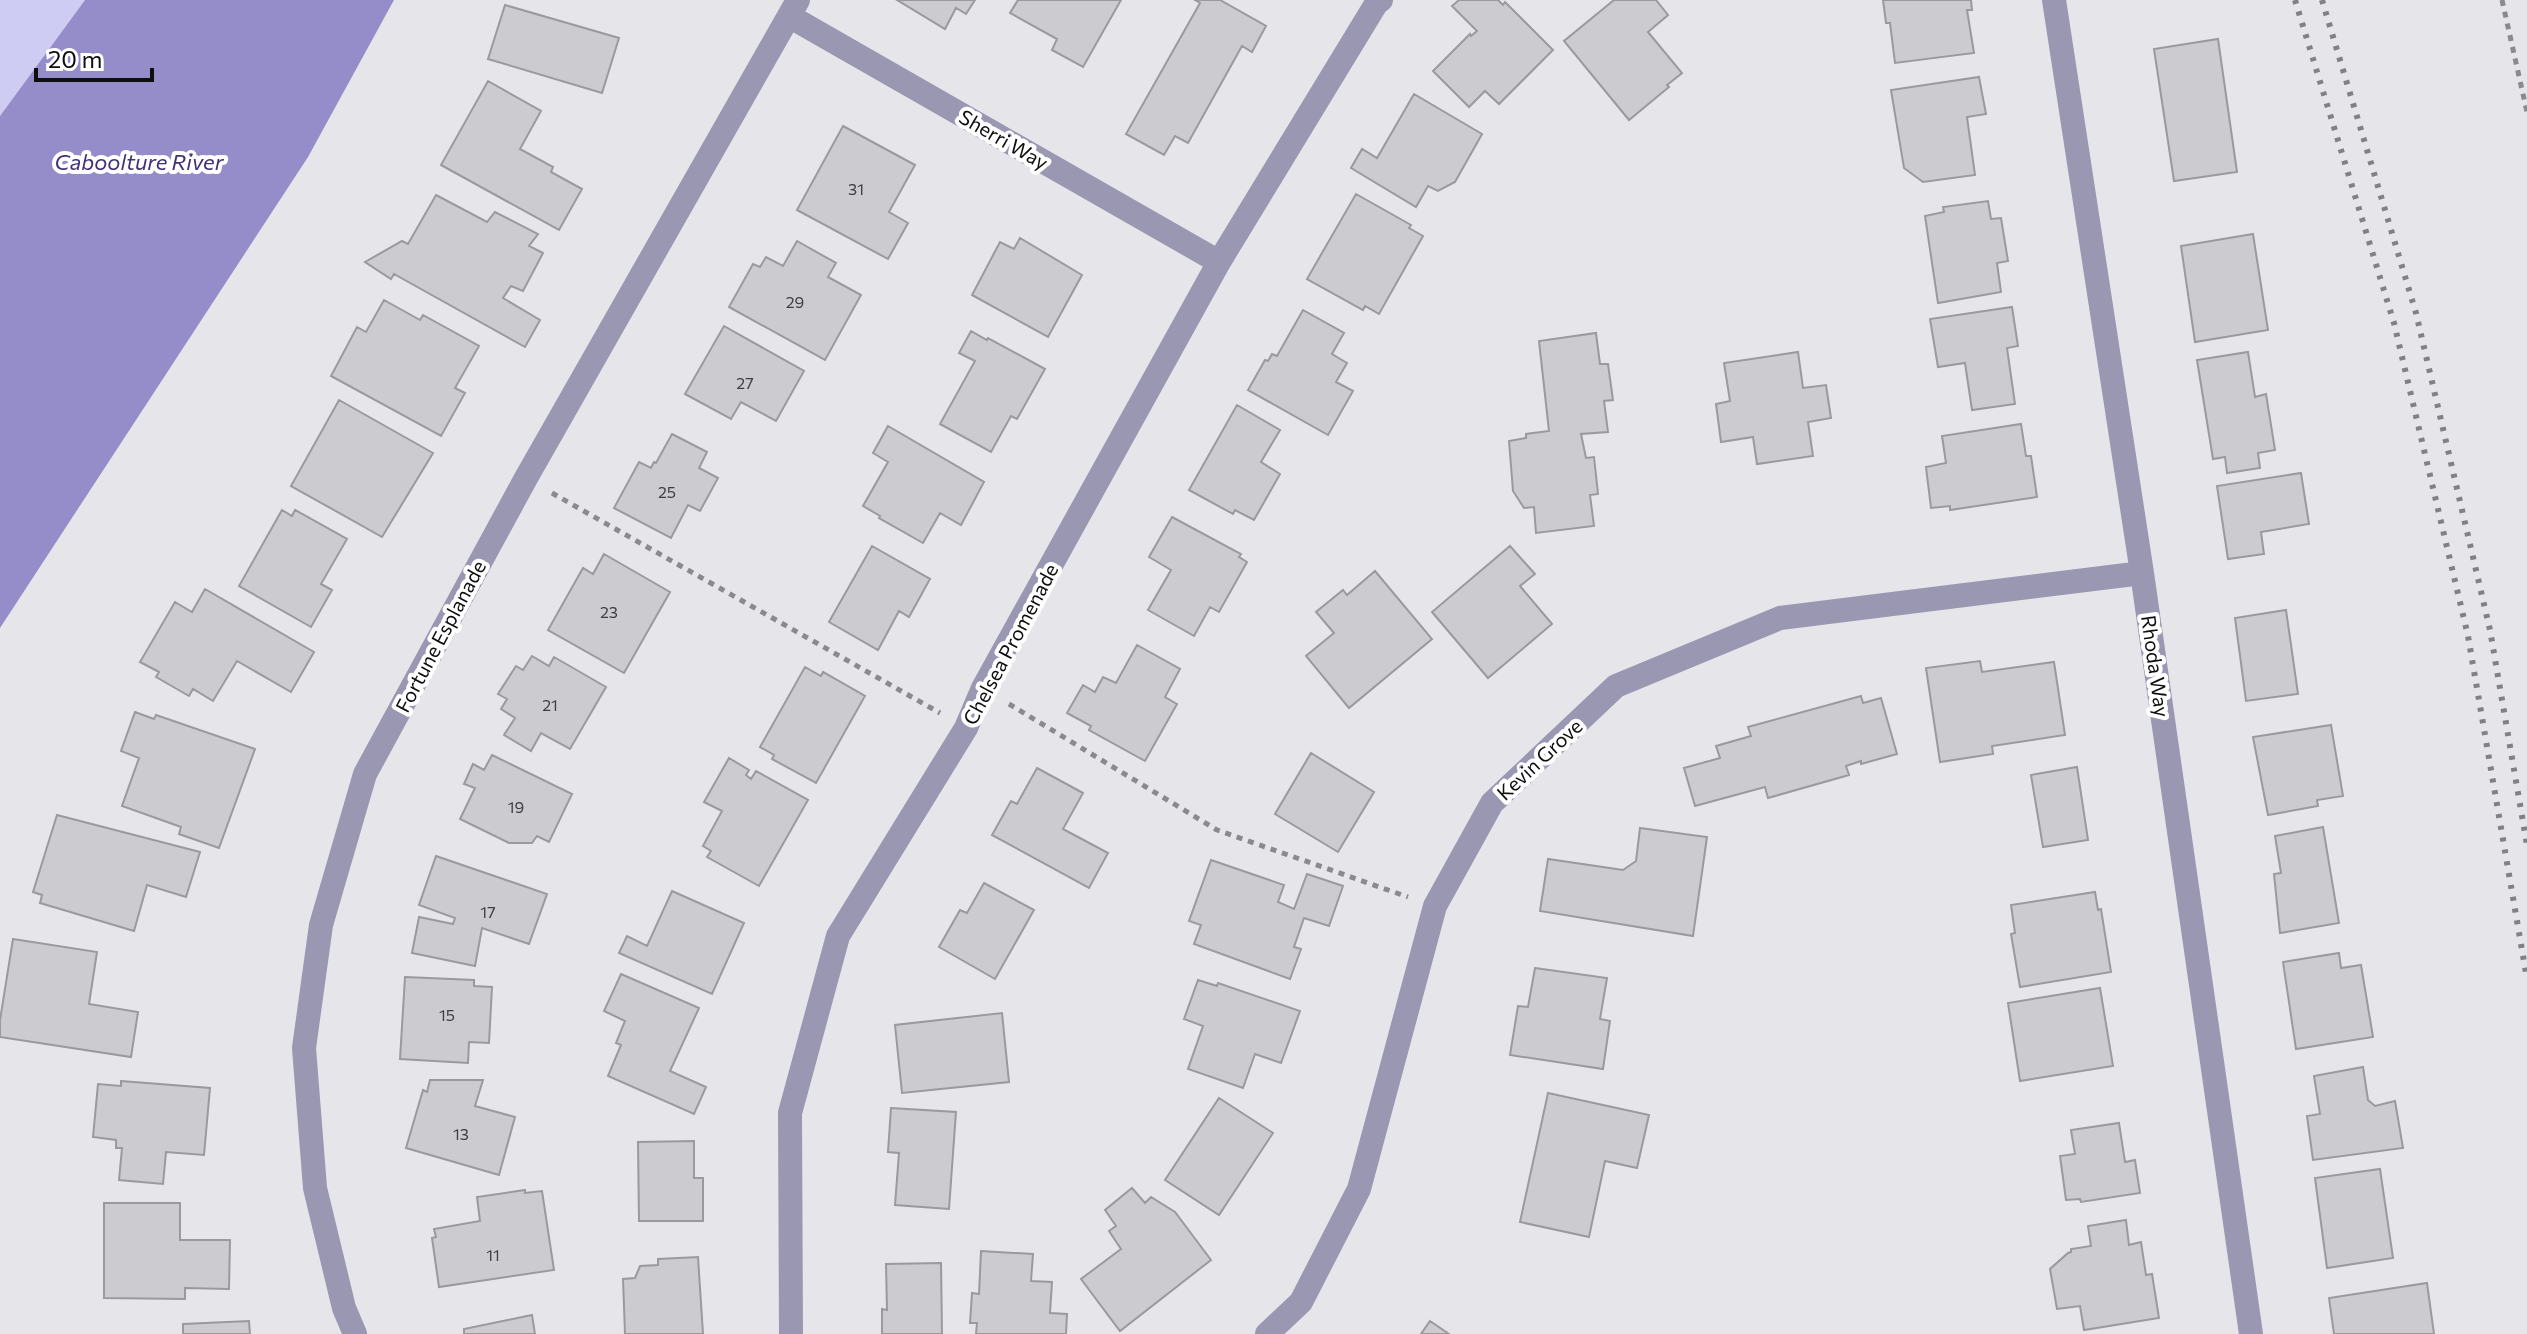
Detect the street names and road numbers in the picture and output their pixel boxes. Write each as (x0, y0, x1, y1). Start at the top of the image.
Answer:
street label: Sherri Way (955, 104, 1053, 174)
street label: Fortune Esplanade (390, 556, 490, 716)
street label: Chelsea Promenade (957, 559, 1063, 729)
street label: Rhoda Way (2137, 614, 2175, 718)
street label: Kevin Grove (1491, 713, 1587, 805)

